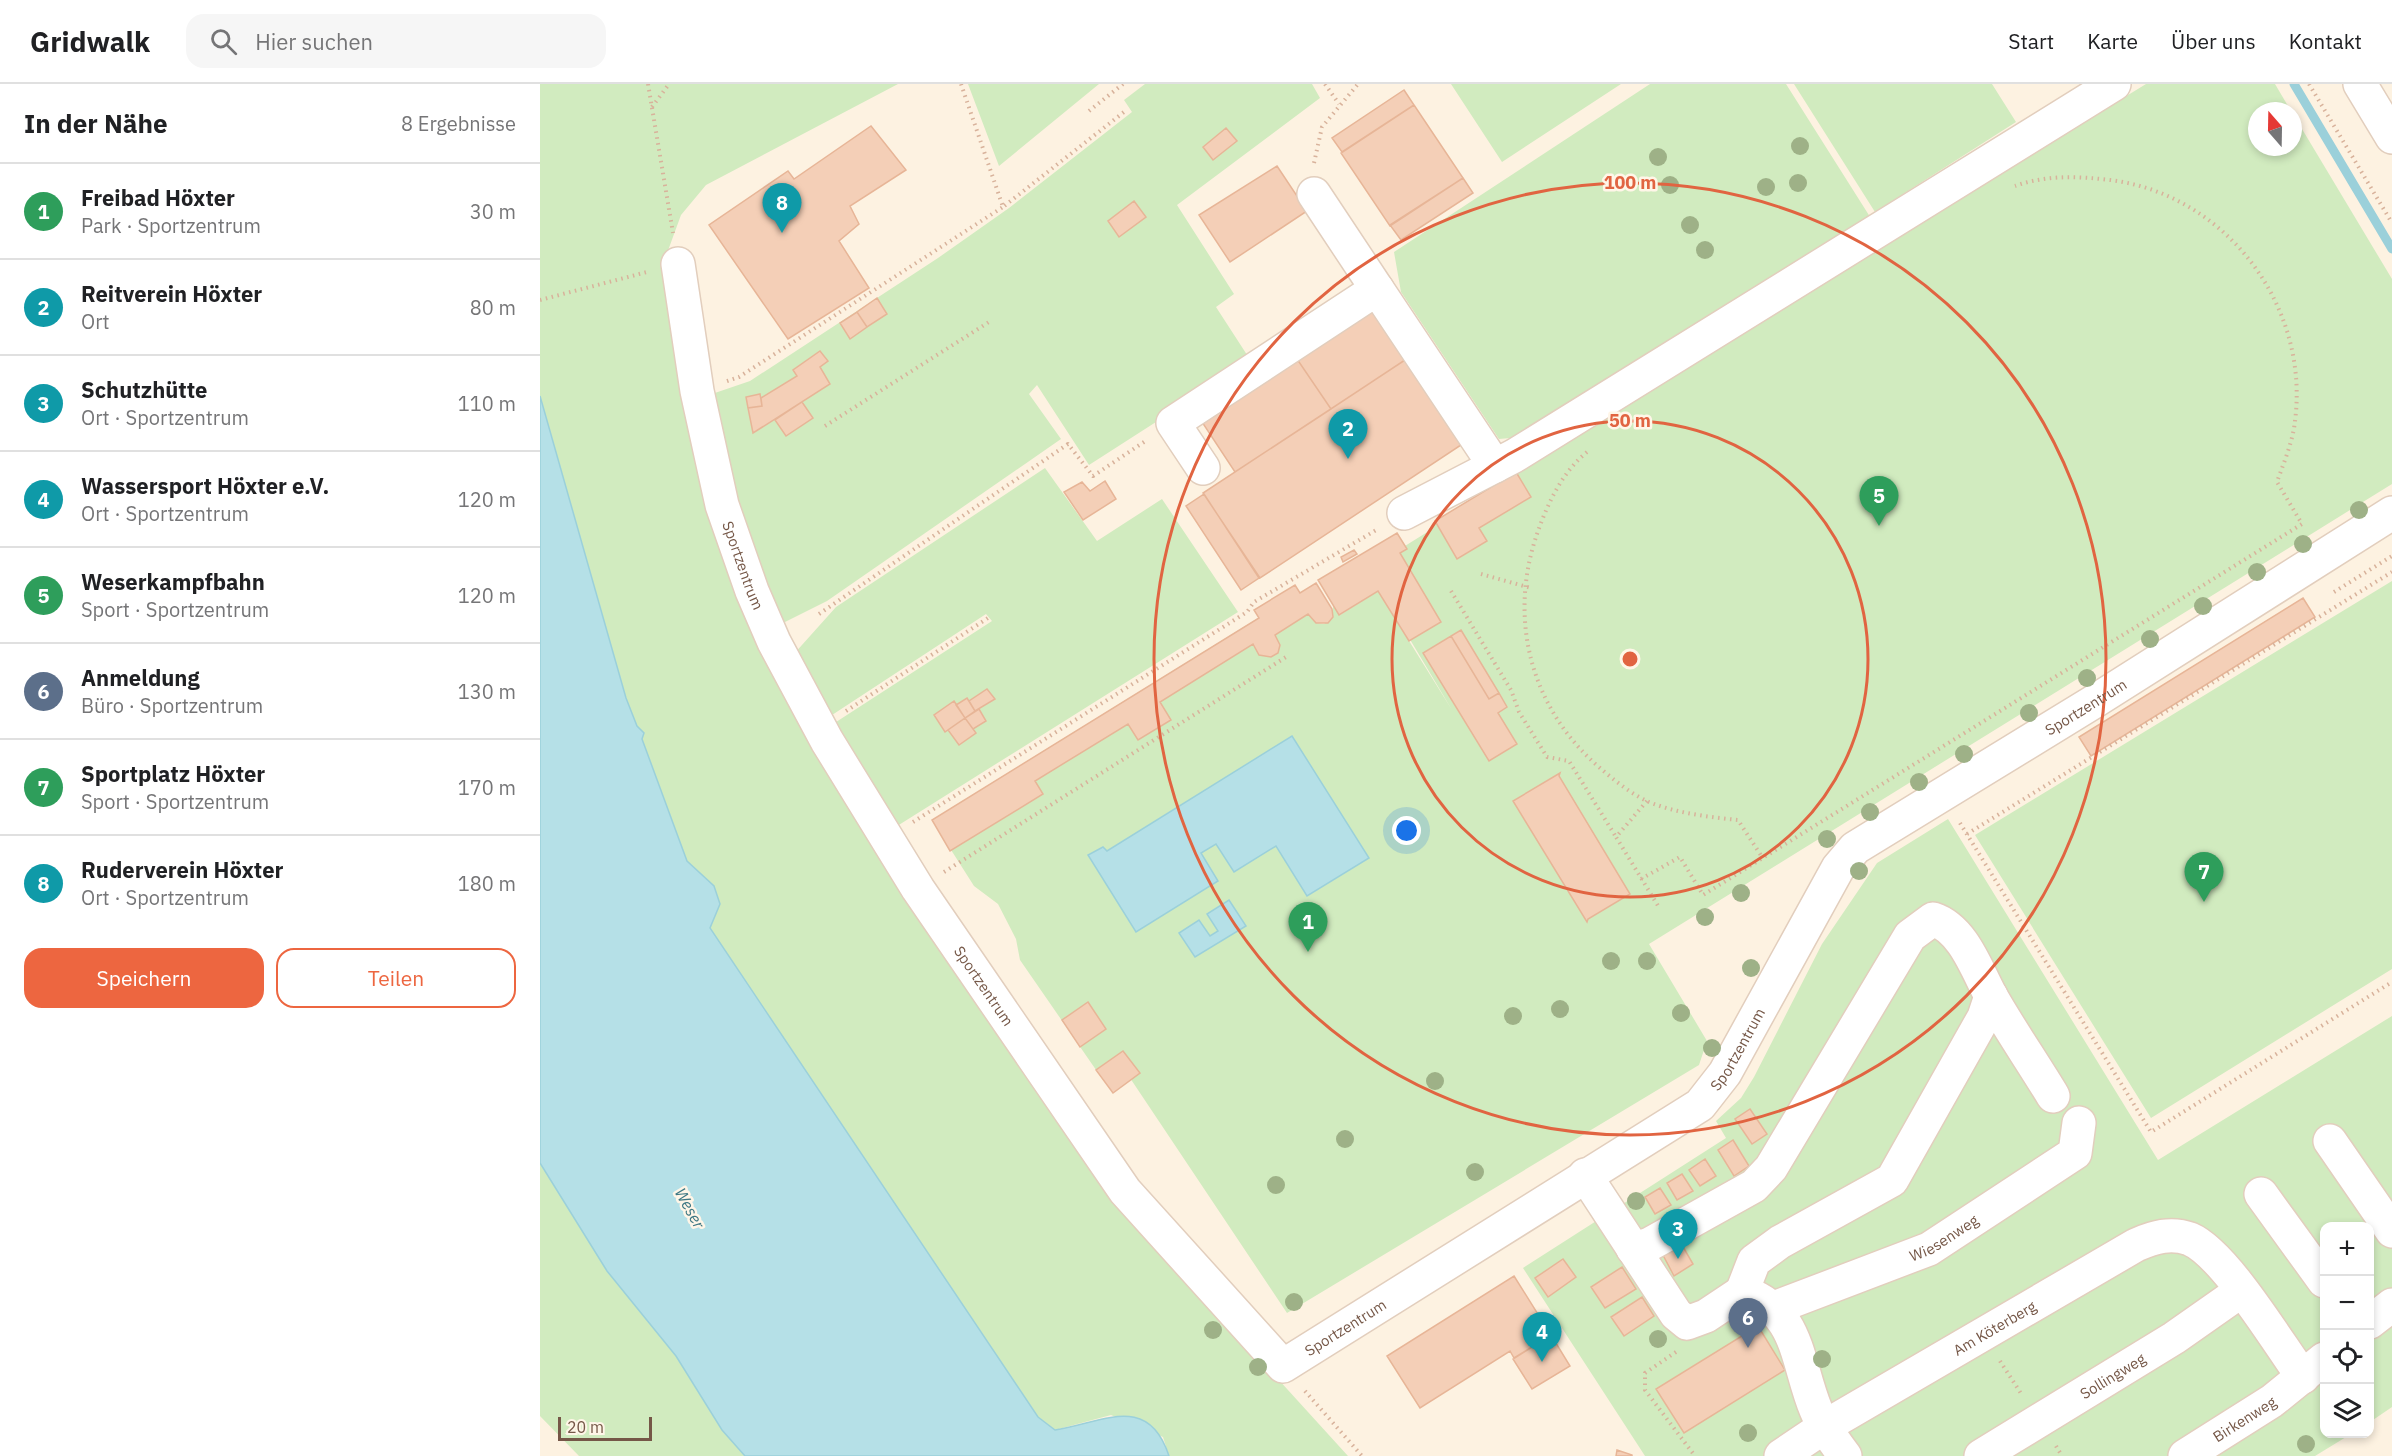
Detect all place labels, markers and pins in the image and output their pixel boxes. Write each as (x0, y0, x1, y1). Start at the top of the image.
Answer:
pin: 8 (762, 184, 802, 233)
pin: 2 (1328, 410, 1368, 459)
pin: 5 (1860, 476, 1898, 526)
centre of rings (1620, 649, 1640, 669)
pin: 7 (2184, 852, 2224, 902)
pin: 1 (1288, 902, 1328, 952)
pin: 3 (1658, 1210, 1698, 1259)
pin: 6 (1728, 1298, 1768, 1348)
pin: 4 (1522, 1312, 1562, 1362)

